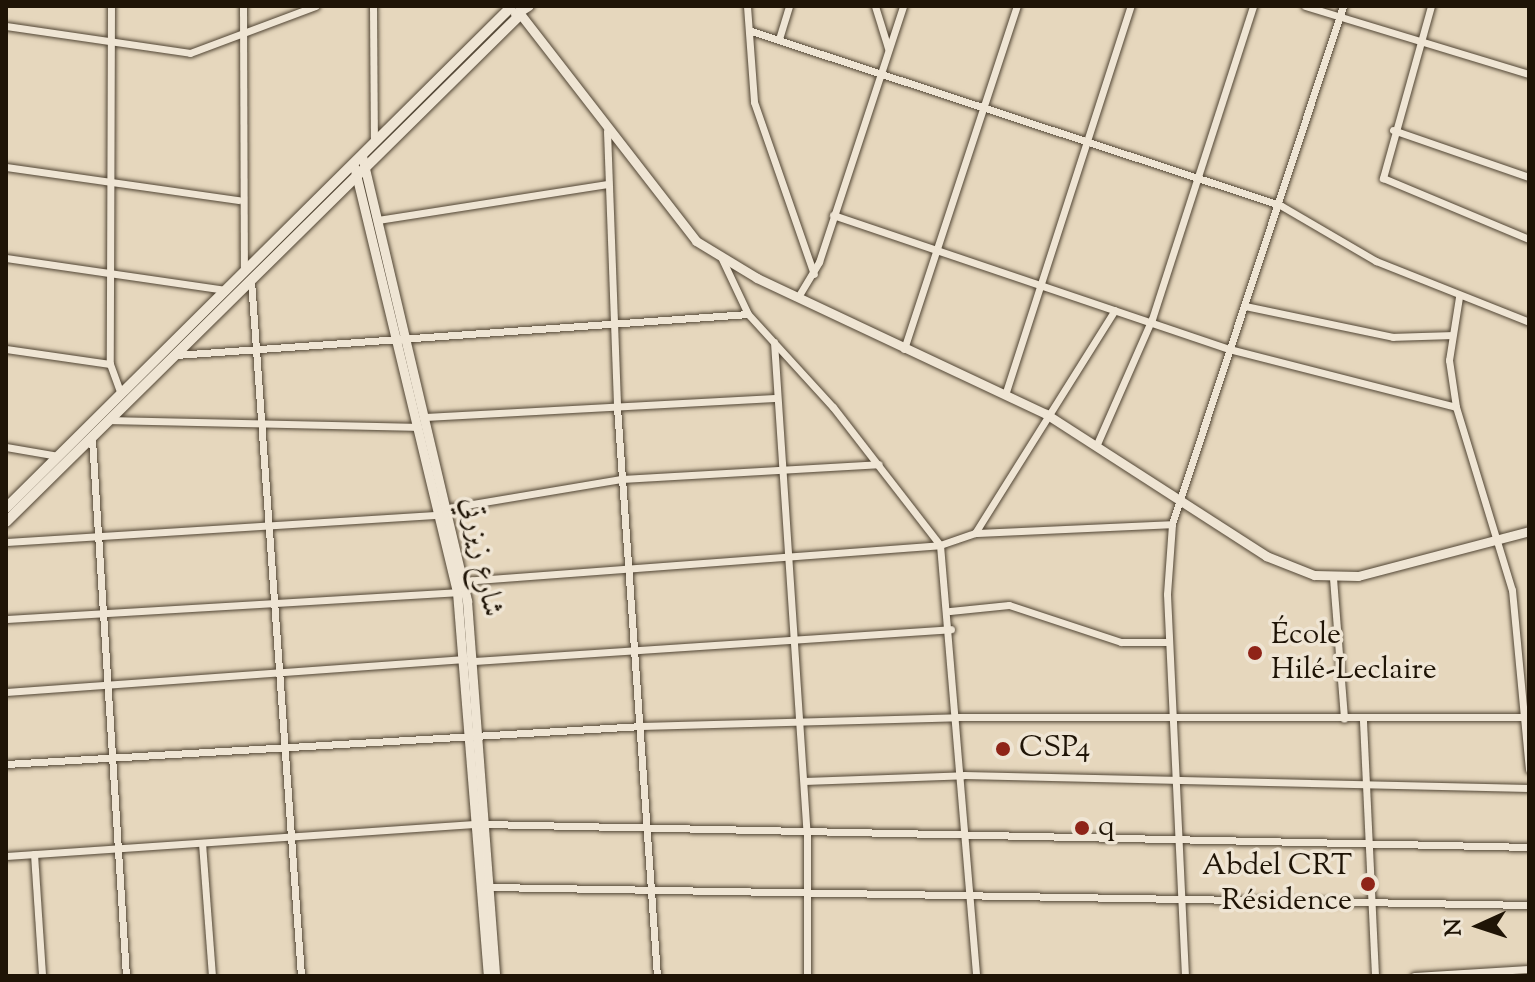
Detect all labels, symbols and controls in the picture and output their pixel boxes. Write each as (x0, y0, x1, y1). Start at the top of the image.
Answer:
street label: شارع زيزرتي (451, 494, 509, 620)
place label: École Hilé-Leclaire (1271, 618, 1437, 688)
marker: École Hilé-Leclaire (1246, 644, 1264, 662)
place label: CSP4 (1019, 731, 1090, 767)
marker: CSP4 (994, 740, 1012, 758)
place label: q (1098, 810, 1115, 846)
marker: q (1073, 819, 1091, 837)
place label: Abdel CRT Résidence (1202, 849, 1352, 920)
marker: Abdel CRT Résidence (1359, 875, 1377, 893)
north arrow (1439, 886, 1519, 966)
text: N (1439, 918, 1471, 937)

